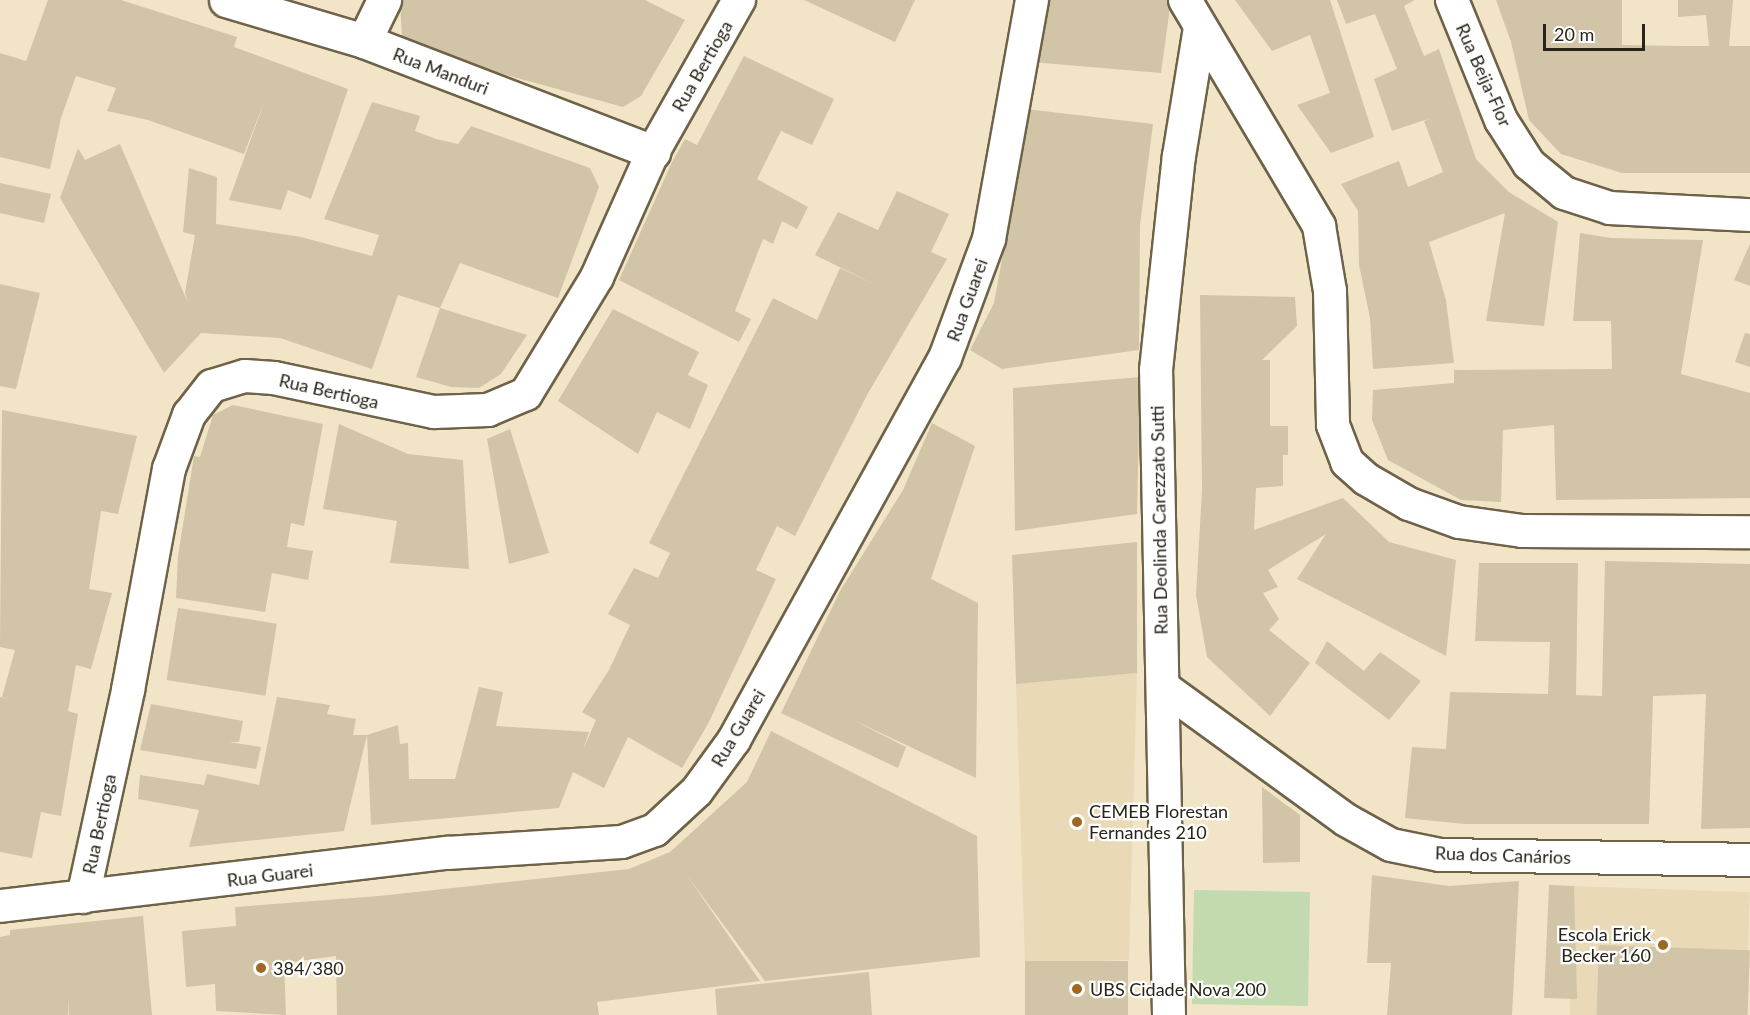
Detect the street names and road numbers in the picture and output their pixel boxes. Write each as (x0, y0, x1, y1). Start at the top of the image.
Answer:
street label: Rua Bertioga (667, 17, 737, 115)
street label: Rua Beija-Flor (1452, 20, 1516, 130)
street label: Rua Manduri (390, 43, 492, 99)
street label: Rua Guarei (942, 256, 992, 344)
street label: Rua Bertioga (277, 369, 381, 413)
street label: Rua Deolinda Carezzato Sutti (1146, 405, 1172, 635)
street label: Rua Guarei (706, 685, 770, 771)
street label: Rua Bertioga (78, 772, 120, 876)
street label: Rua dos Canários (1435, 842, 1571, 868)
street label: Rua Guarei (226, 859, 314, 891)

